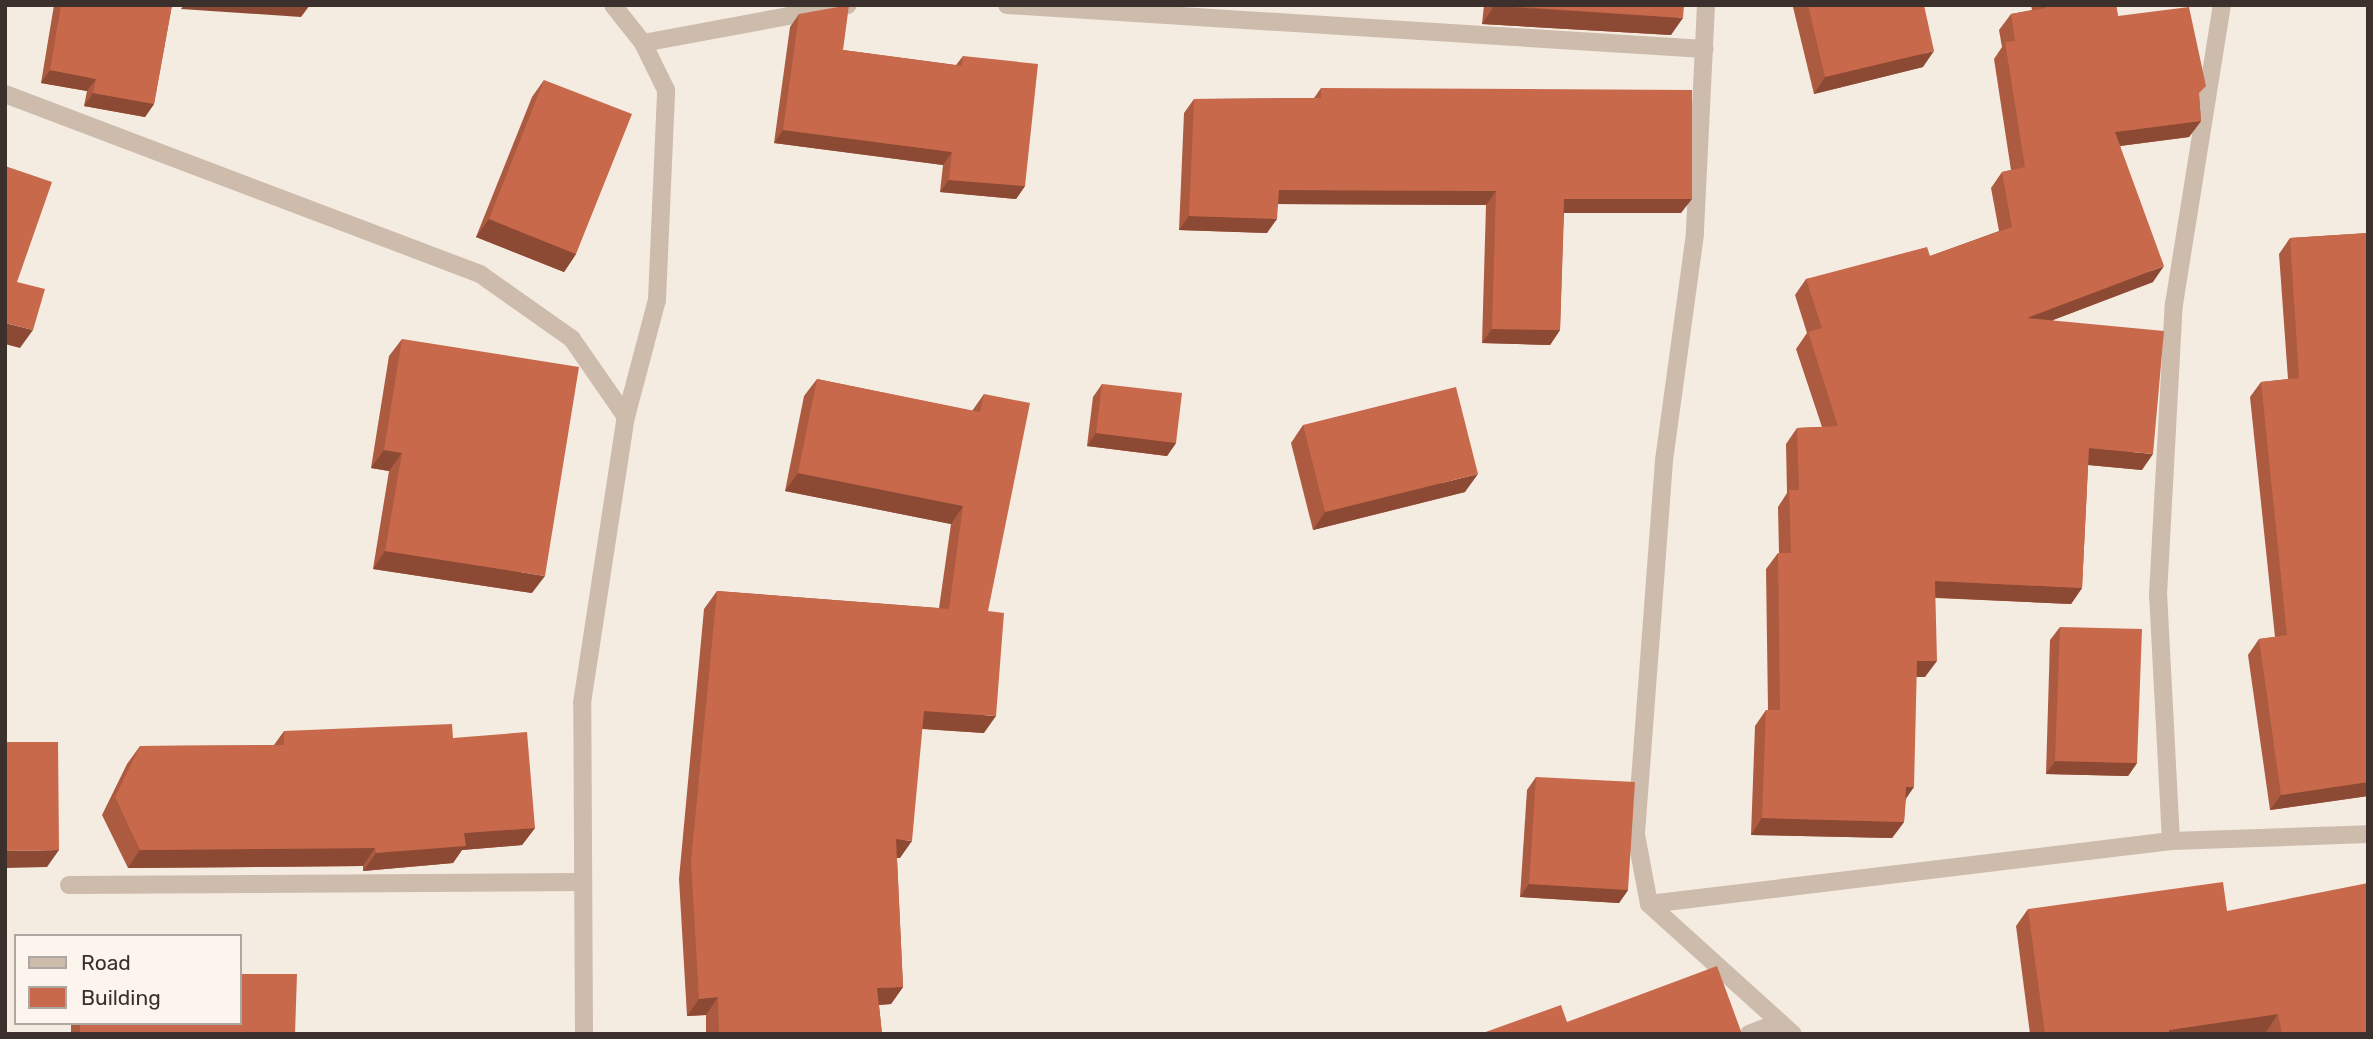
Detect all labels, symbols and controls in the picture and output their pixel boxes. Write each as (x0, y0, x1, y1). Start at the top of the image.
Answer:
legend (14, 934, 242, 1025)
text: Road (81, 950, 131, 975)
text: Building (81, 985, 161, 1010)

